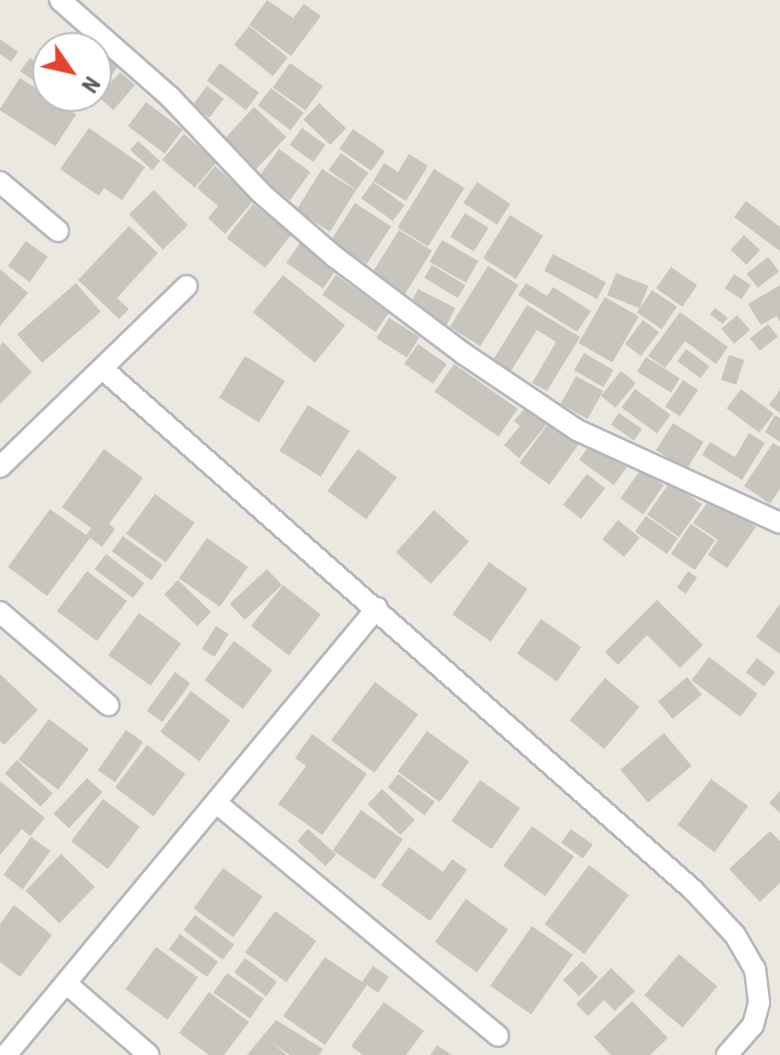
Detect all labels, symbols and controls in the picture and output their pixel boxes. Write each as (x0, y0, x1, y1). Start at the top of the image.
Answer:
north arrow (32, 32, 112, 112)
text: N (77, 72, 105, 97)

